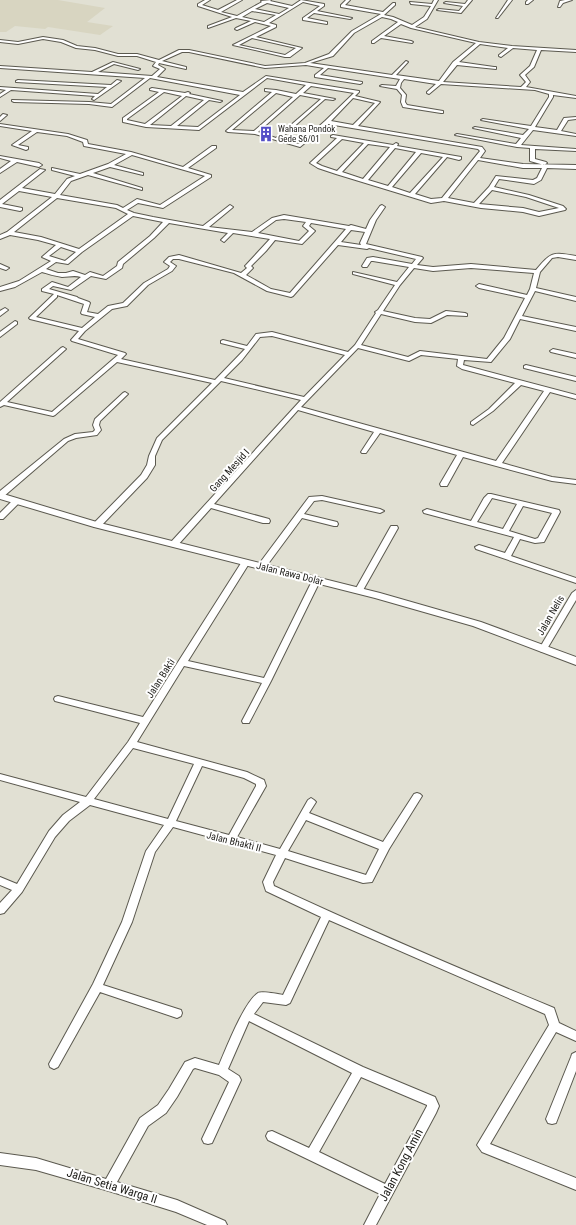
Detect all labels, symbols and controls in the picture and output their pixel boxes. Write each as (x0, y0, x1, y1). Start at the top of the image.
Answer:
place label: Wahana Pondok Gede S6/01 (278, 124, 335, 144)
building icon: Wahana Pondok Gede S6/01 (257, 125, 275, 143)
street label: Gang Mesjid I (207, 447, 251, 494)
street label: Jalan Rawa Dolar (255, 560, 324, 587)
street label: Jalan Nelis (535, 593, 566, 637)
street label: Jalan Bakti (144, 657, 177, 700)
street label: Jalan Bhakti II (205, 829, 262, 854)
street label: Jalan Kong Amin (376, 1126, 426, 1204)
street label: Jalan Setia Warga II (65, 1166, 159, 1206)

